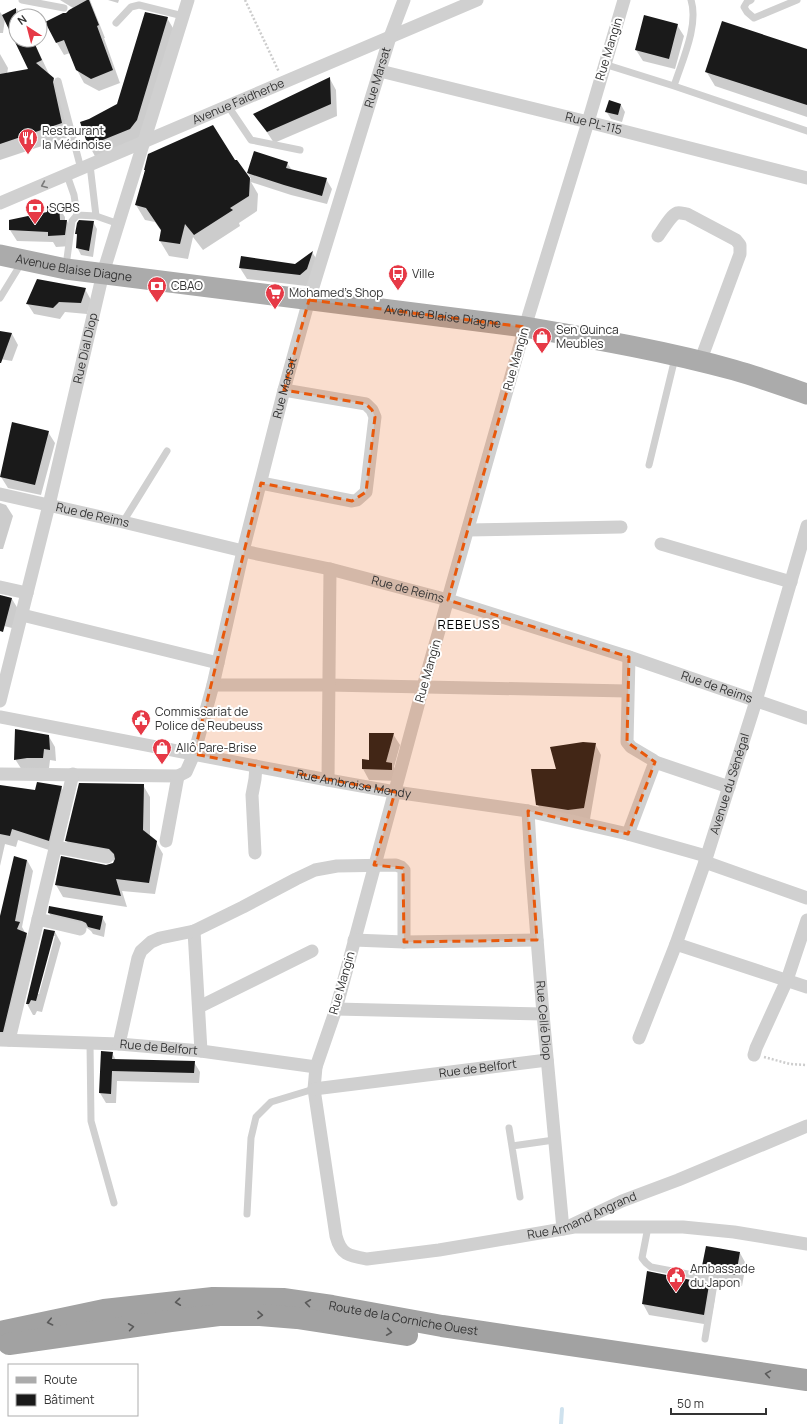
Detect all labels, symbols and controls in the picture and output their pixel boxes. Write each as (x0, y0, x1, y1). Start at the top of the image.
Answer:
north arrow (8, 8, 48, 48)
text: N (14, 11, 30, 28)
street label: Rue Mangin (591, 15, 626, 82)
street label: Rue Marsat (360, 45, 394, 110)
street label: Avenue Faidherbe (189, 74, 287, 128)
street label: Rue PL-115 (564, 108, 624, 138)
place label: Restaurant la Médinoise (42, 122, 111, 153)
restaurant icon: Restaurant la Médinoise (17, 127, 39, 155)
one-way arrow (40, 180, 47, 188)
bank icon: SGBS (24, 197, 46, 225)
place label: SGBS (49, 199, 80, 216)
street label: Avenue Blaise Diagne (14, 250, 133, 285)
bus stop icon: Ville (387, 263, 409, 291)
place label: Ville (412, 265, 434, 282)
bank icon: CBAO (146, 275, 168, 303)
place label: CBAO (171, 277, 203, 294)
supermarket icon: Mohamed's Shop (264, 282, 286, 310)
place label: Mohamed's Shop (289, 284, 383, 301)
street label: Avenue Blaise Diagne (383, 300, 502, 332)
street label: Rue Dial Diop (69, 311, 101, 385)
place label: Sen Quinca Meubles (556, 321, 619, 352)
street label: Rue Mangin (498, 325, 533, 392)
shop icon: Sen Quinca Meubles (531, 326, 553, 354)
street label: Rue Marsat (268, 355, 301, 420)
street label: Rue de Reims (54, 498, 131, 531)
street label: Rue de Reims (370, 571, 446, 607)
district label: REBEUSS (438, 615, 500, 633)
street label: Rue Mangin (410, 637, 445, 704)
street label: Rue de Reims (679, 666, 755, 707)
place label: Commissariat de Police de Reubeuss (155, 703, 263, 734)
public building icon: Commissariat de Police de Reubeuss (130, 708, 152, 736)
street label: Avenue du Sénégal (705, 731, 753, 836)
shop icon: Allô Pare-Brise (151, 737, 173, 765)
place label: Allô Pare-Brise (176, 739, 256, 756)
street label: Rue Ambroise Mendy (295, 765, 413, 802)
street label: Rue Mangin (324, 949, 359, 1016)
street label: Rue Cellé Diop (532, 980, 556, 1061)
street label: Rue de Belfort (119, 1035, 199, 1059)
street label: Rue de Belfort (438, 1055, 518, 1081)
street label: Rue Armand Angrand (526, 1187, 639, 1243)
place label: Ambassade du Japon (690, 1260, 755, 1291)
public building icon: Ambassade du Japon (665, 1265, 687, 1293)
one-way arrow (175, 1297, 181, 1306)
street label: Route de la Corniche Ouest (327, 1297, 480, 1339)
one-way arrow (305, 1299, 311, 1308)
one-way arrow (257, 1311, 263, 1320)
one-way arrow (47, 1317, 53, 1325)
one-way arrow (128, 1323, 134, 1332)
one-way arrow (386, 1327, 392, 1336)
legend (8, 1364, 138, 1416)
one-way arrow (765, 1370, 772, 1379)
text: Route (44, 1371, 77, 1388)
scale bar (671, 1390, 766, 1416)
text: Bâtiment (44, 1391, 95, 1408)
text: 50 m (677, 1395, 704, 1412)

